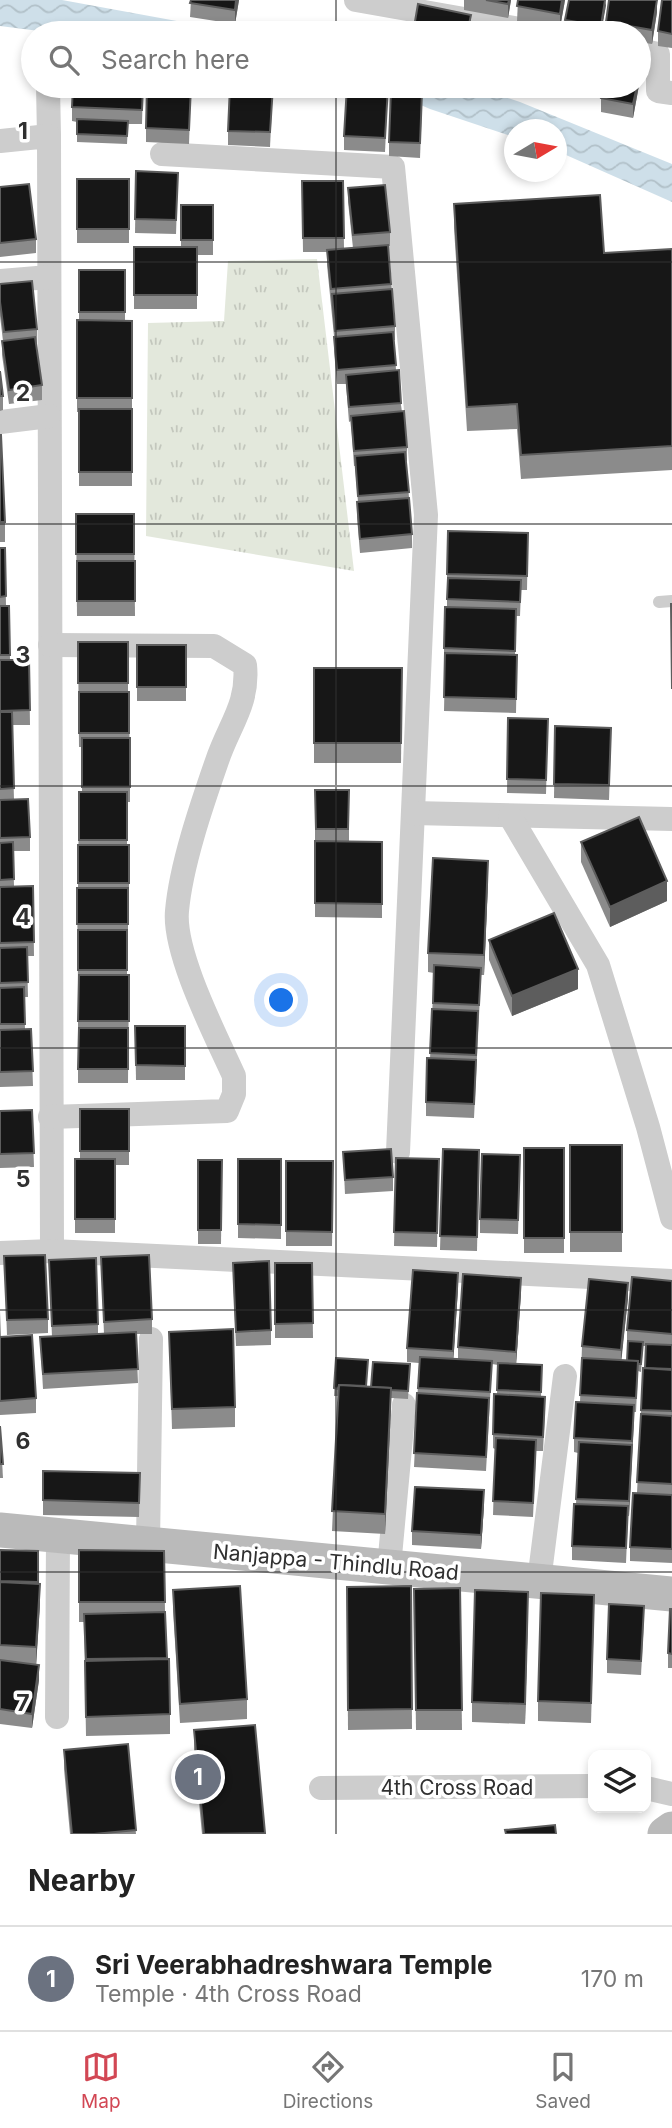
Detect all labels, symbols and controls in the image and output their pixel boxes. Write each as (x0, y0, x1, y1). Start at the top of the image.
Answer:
search box (21, 21, 651, 98)
icon: search (45, 41, 83, 79)
text: Search here (101, 44, 250, 75)
text: 1 (18, 117, 28, 145)
north arrow (504, 119, 567, 182)
text: 2 (16, 379, 30, 407)
text: 3 (16, 641, 30, 669)
text: 4 (15, 903, 31, 931)
your location (264, 983, 298, 1017)
text: 5 (16, 1165, 30, 1193)
text: 6 (16, 1427, 30, 1455)
street label: Nanjappa - Thindlu Road (212, 1539, 460, 1585)
text: 7 (16, 1689, 30, 1717)
map controls (588, 1750, 651, 1813)
button: layers (588, 1750, 651, 1813)
pin: 1 (175, 1751, 221, 1803)
street label: 4th Cross Road (381, 1775, 533, 1800)
text: Nearby (28, 1862, 136, 1898)
text: Sri Veerabhadreshwara Temple (95, 1949, 492, 1980)
text: 1 (46, 1965, 56, 1993)
text: 170 m (581, 1965, 644, 1993)
text: Temple · 4th Cross Road (95, 1980, 362, 2008)
tab: Map (81, 2048, 121, 2113)
tab: Directions (283, 2048, 373, 2113)
tab: Saved (535, 2048, 591, 2113)

